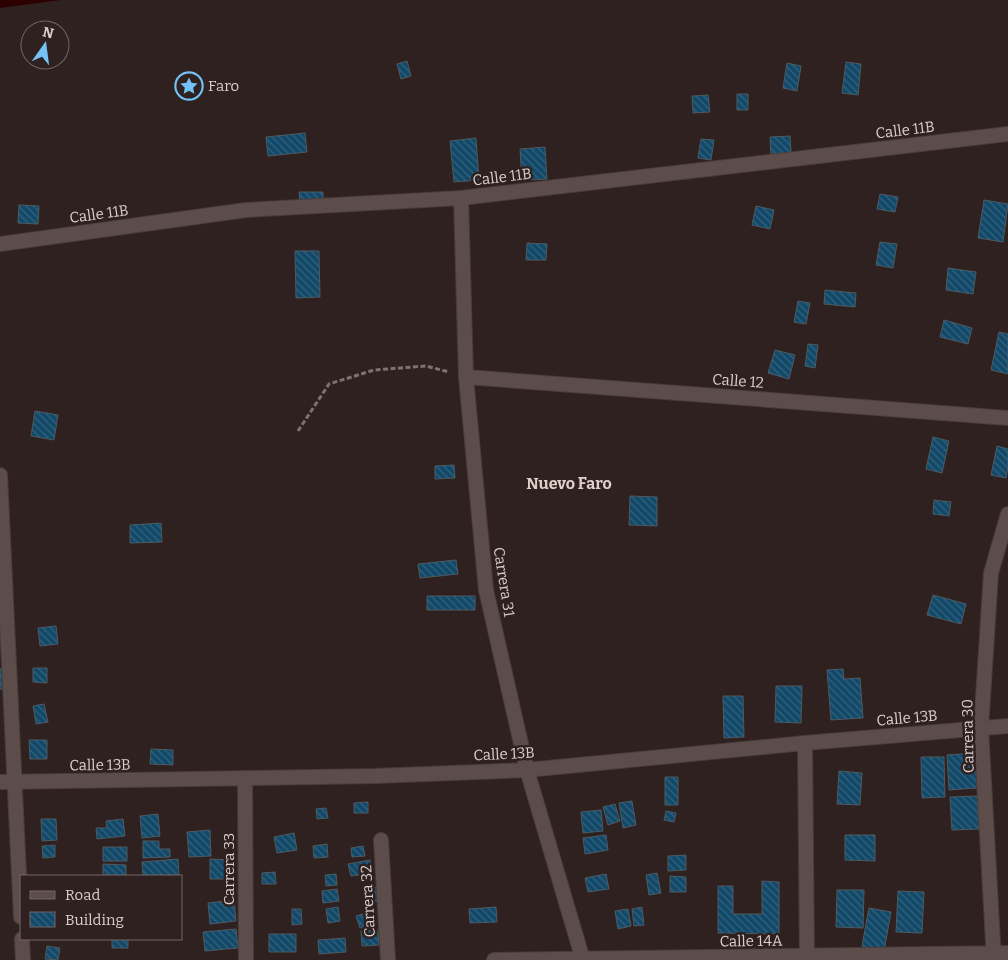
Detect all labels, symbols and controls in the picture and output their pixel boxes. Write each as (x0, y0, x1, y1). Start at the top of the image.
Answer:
north arrow (20, 20, 70, 70)
text: N (41, 23, 56, 42)
place icon: Faro (174, 71, 204, 101)
place label: Faro (208, 77, 239, 95)
street label: Calle 11B (874, 117, 936, 143)
street label: Calle 11B (471, 164, 533, 190)
street label: Calle 11B (68, 201, 130, 227)
street label: Calle 12 (712, 370, 764, 392)
district label: Nuevo Faro (526, 474, 612, 493)
street label: Carrera 31 (490, 546, 518, 618)
street label: Carrera 30 (958, 699, 978, 773)
street label: Calle 13B (876, 706, 938, 730)
street label: Calle 13B (473, 743, 535, 765)
street label: Calle 13B (69, 755, 131, 775)
street label: Carrera 33 (220, 833, 238, 905)
street label: Carrera 32 (357, 864, 379, 938)
legend (20, 875, 182, 940)
text: Road (65, 886, 100, 904)
text: Building (65, 911, 124, 929)
street label: Calle 14A (719, 931, 783, 951)

